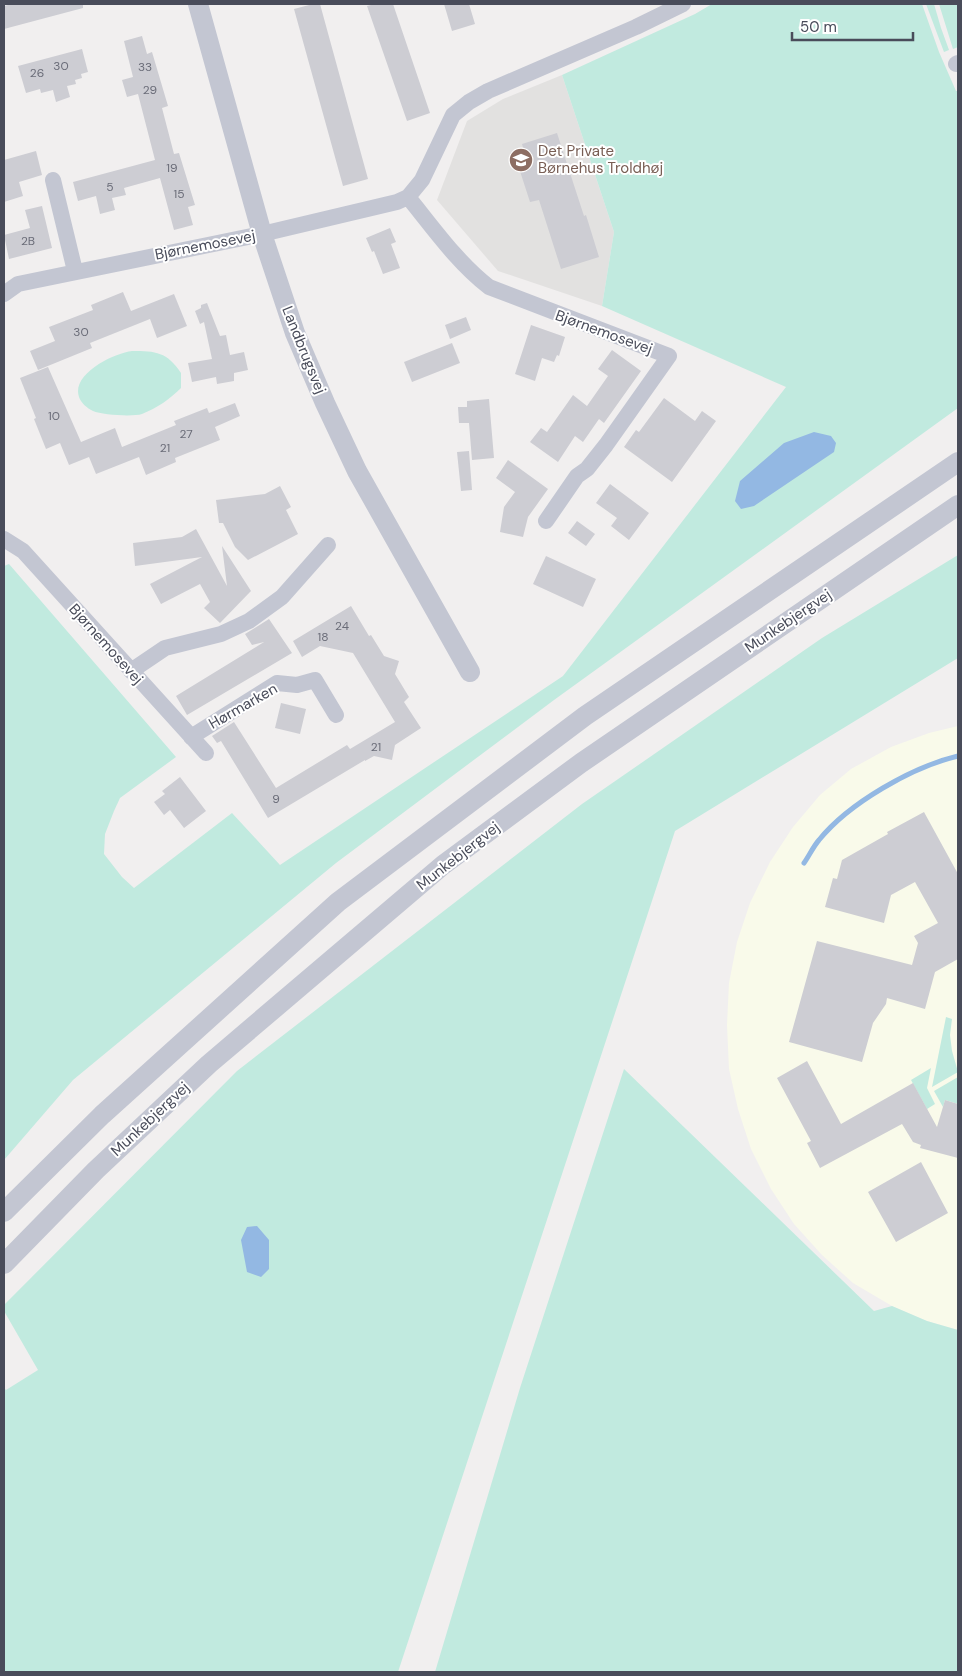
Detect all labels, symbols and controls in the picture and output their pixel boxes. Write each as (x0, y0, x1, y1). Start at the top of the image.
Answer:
scale bar (792, 10, 913, 42)
text: 50 m (800, 17, 837, 37)
house number: 30 (53, 58, 69, 74)
house number: 33 (138, 59, 152, 75)
house number: 26 (30, 65, 44, 81)
house number: 29 (143, 82, 157, 98)
place label: Det Private Børnehus Troldhøj (538, 141, 663, 178)
school or university icon: Det Private Børnehus Troldhøj (508, 147, 534, 173)
house number: 19 (166, 160, 178, 176)
house number: 5 (106, 179, 114, 195)
house number: 15 (173, 186, 185, 202)
street label: Bjørnemosevej (153, 225, 257, 265)
house number: 2B (21, 233, 35, 249)
street label: Landbrugsvej (277, 303, 331, 397)
street label: Bjørnemosevej (553, 305, 655, 359)
house number: 30 (73, 324, 89, 340)
house number: 10 (48, 408, 60, 424)
house number: 27 (179, 426, 193, 442)
house number: 21 (160, 440, 170, 456)
street label: Munkebjergvej (741, 585, 835, 657)
street label: Bjørnemosevej (64, 599, 148, 689)
house number: 24 (335, 618, 349, 634)
house number: 18 (317, 629, 329, 645)
street label: Hørmarken (205, 678, 281, 734)
house number: 21 (371, 739, 381, 755)
house number: 9 (272, 791, 280, 807)
street label: Munkebjergvej (412, 817, 504, 895)
street label: Munkebjergvej (106, 1077, 194, 1161)

